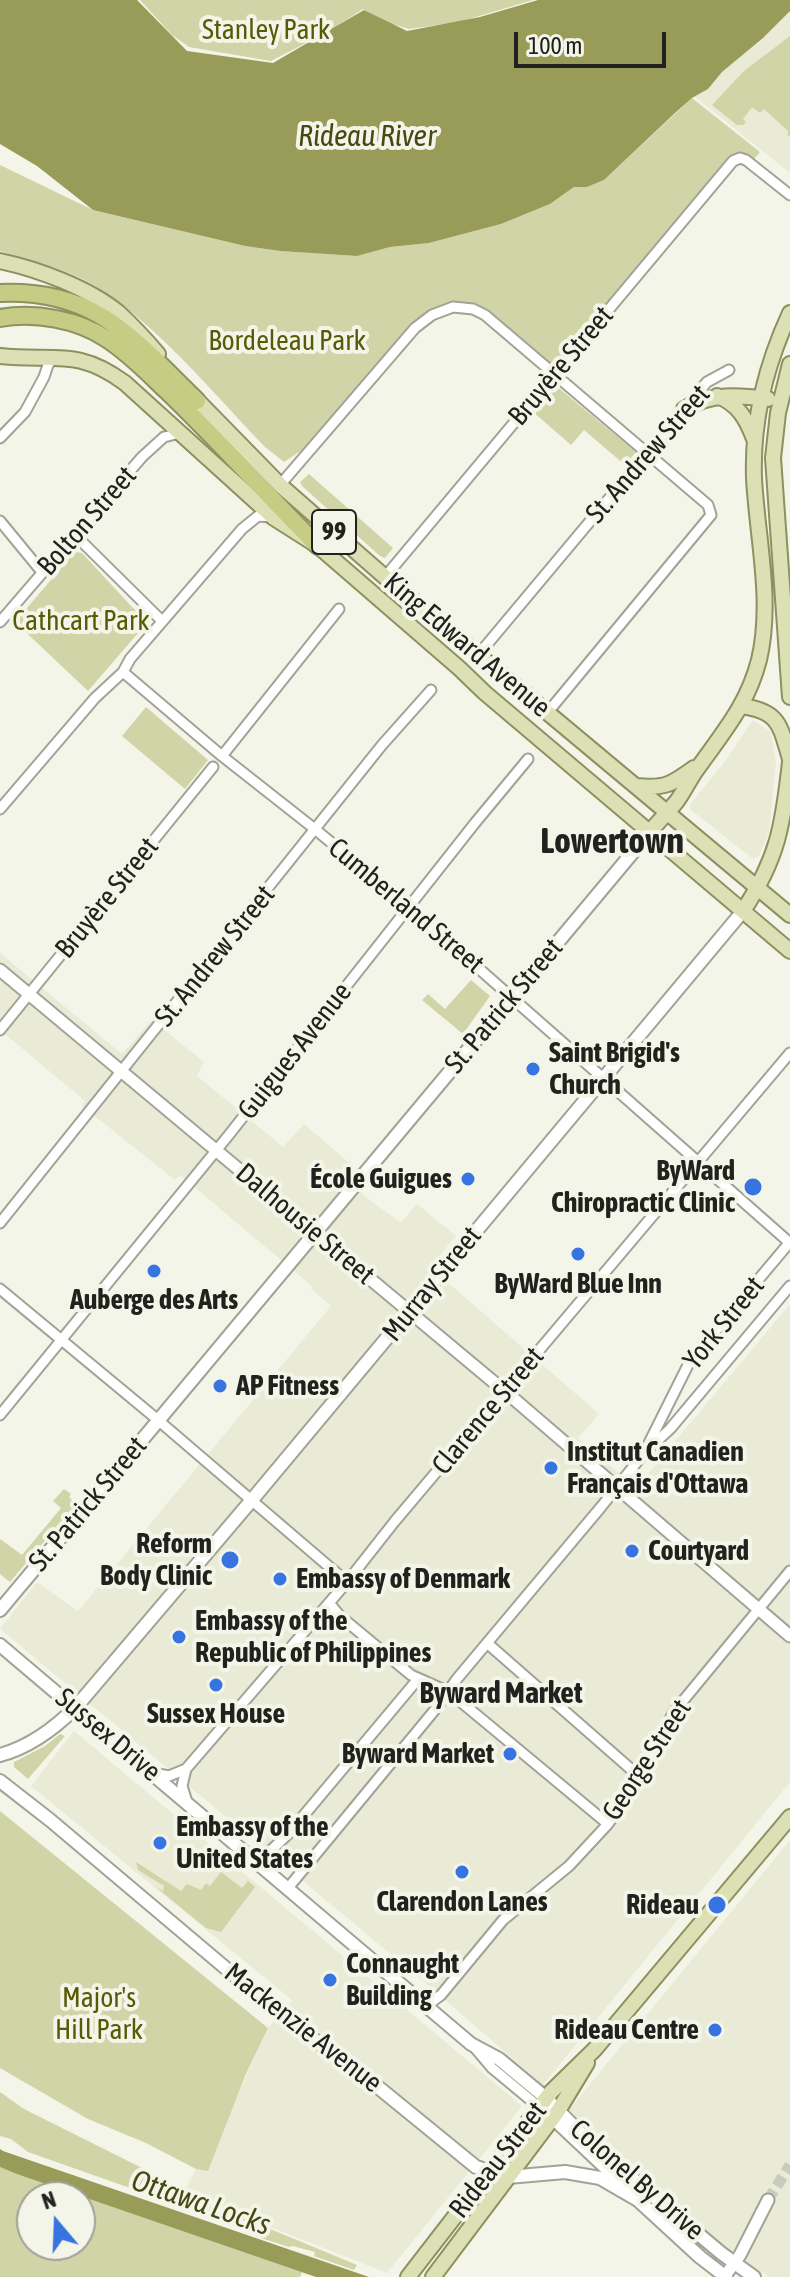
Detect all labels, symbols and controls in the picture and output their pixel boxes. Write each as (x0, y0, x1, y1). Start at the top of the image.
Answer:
park label: Stanley Park (202, 13, 330, 47)
scale bar (518, 16, 670, 66)
text: 100 m (528, 32, 582, 59)
water label: Rideau River (298, 119, 436, 155)
street label: Bruyère Street (501, 300, 621, 432)
park label: Bordeleau Park (208, 324, 366, 358)
street label: St. Andrew Street (579, 378, 717, 530)
street label: Bolton Street (30, 460, 144, 582)
road number: 99 (312, 510, 356, 554)
street label: King Edward Avenue (377, 566, 557, 724)
park label: Cathcart Park (12, 604, 150, 638)
district label: Lowertown (540, 820, 684, 864)
street label: Bruyère Street (48, 831, 166, 965)
street label: Cumberland Street (321, 831, 491, 981)
street label: St. Andrew Street (148, 879, 282, 1033)
street label: St. Patrick Street (438, 932, 570, 1080)
street label: Guigues Avenue (231, 976, 359, 1126)
place label: Saint Brigid's Church (549, 1036, 680, 1102)
marker: Saint Brigid's Church (524, 1060, 542, 1078)
place label: ByWard Chiropractic Clinic (551, 1154, 735, 1220)
street label: Dalhousie Street (229, 1156, 381, 1292)
place label: École Guigues (310, 1162, 452, 1196)
marker: École Guigues (459, 1170, 477, 1188)
marker: ByWard Chiropractic Clinic (742, 1176, 764, 1198)
street label: Murray Street (375, 1220, 489, 1348)
marker: ByWard Blue Inn (569, 1245, 587, 1263)
marker: Auberge des Arts (145, 1262, 163, 1280)
place label: ByWard Blue Inn (494, 1267, 662, 1301)
street label: York Street (676, 1270, 772, 1376)
place label: Auberge des Arts (70, 1283, 238, 1317)
street label: Clarence Street (425, 1340, 551, 1482)
place label: AP Fitness (236, 1369, 339, 1403)
marker: AP Fitness (211, 1377, 229, 1395)
street label: St. Patrick Street (22, 1430, 154, 1578)
place label: Institut Canadien Français d'Ottawa (567, 1435, 748, 1501)
marker: Institut Canadien Français d'Ottawa (542, 1459, 560, 1477)
place label: Reform Body Clinic (100, 1527, 212, 1593)
place label: Courtyard (648, 1534, 749, 1568)
marker: Courtyard (623, 1542, 641, 1560)
marker: Reform Body Clinic (219, 1549, 241, 1571)
place label: Embassy of Denmark (296, 1562, 510, 1596)
marker: Embassy of Denmark (271, 1570, 289, 1588)
place label: Embassy of the Republic of Philippines (195, 1604, 431, 1670)
marker: Embassy of the Republic of Philippines (170, 1628, 188, 1646)
marker: Sussex House (207, 1676, 225, 1694)
district label: Byward Market (419, 1676, 583, 1712)
street label: Sussex Drive (49, 1681, 167, 1789)
street label: George Street (595, 1693, 699, 1827)
place label: Sussex House (147, 1697, 285, 1731)
place label: Byward Market (342, 1737, 494, 1771)
marker: Byward Market (501, 1745, 519, 1763)
place label: Embassy of the United States (176, 1810, 329, 1876)
marker: Embassy of the United States (151, 1834, 169, 1852)
marker: Clarendon Lanes (453, 1863, 471, 1881)
place label: Clarendon Lanes (376, 1885, 548, 1919)
place label: Rideau (626, 1888, 699, 1922)
marker: Rideau (706, 1894, 728, 1916)
place label: Connaught Building (346, 1947, 459, 2013)
street label: Mackenzie Avenue (217, 1956, 389, 2100)
marker: Connaught Building (321, 1971, 339, 1989)
park label: Major's Hill Park (55, 1981, 143, 2047)
place label: Rideau Centre (554, 2013, 699, 2047)
marker: Rideau Centre (706, 2021, 724, 2039)
street label: Rideau Street (442, 2095, 554, 2225)
street label: Colonel By Drive (563, 2113, 711, 2247)
water label: Ottawa Locks (127, 2162, 275, 2244)
north arrow (16, 2181, 96, 2261)
text: N (38, 2186, 59, 2215)

